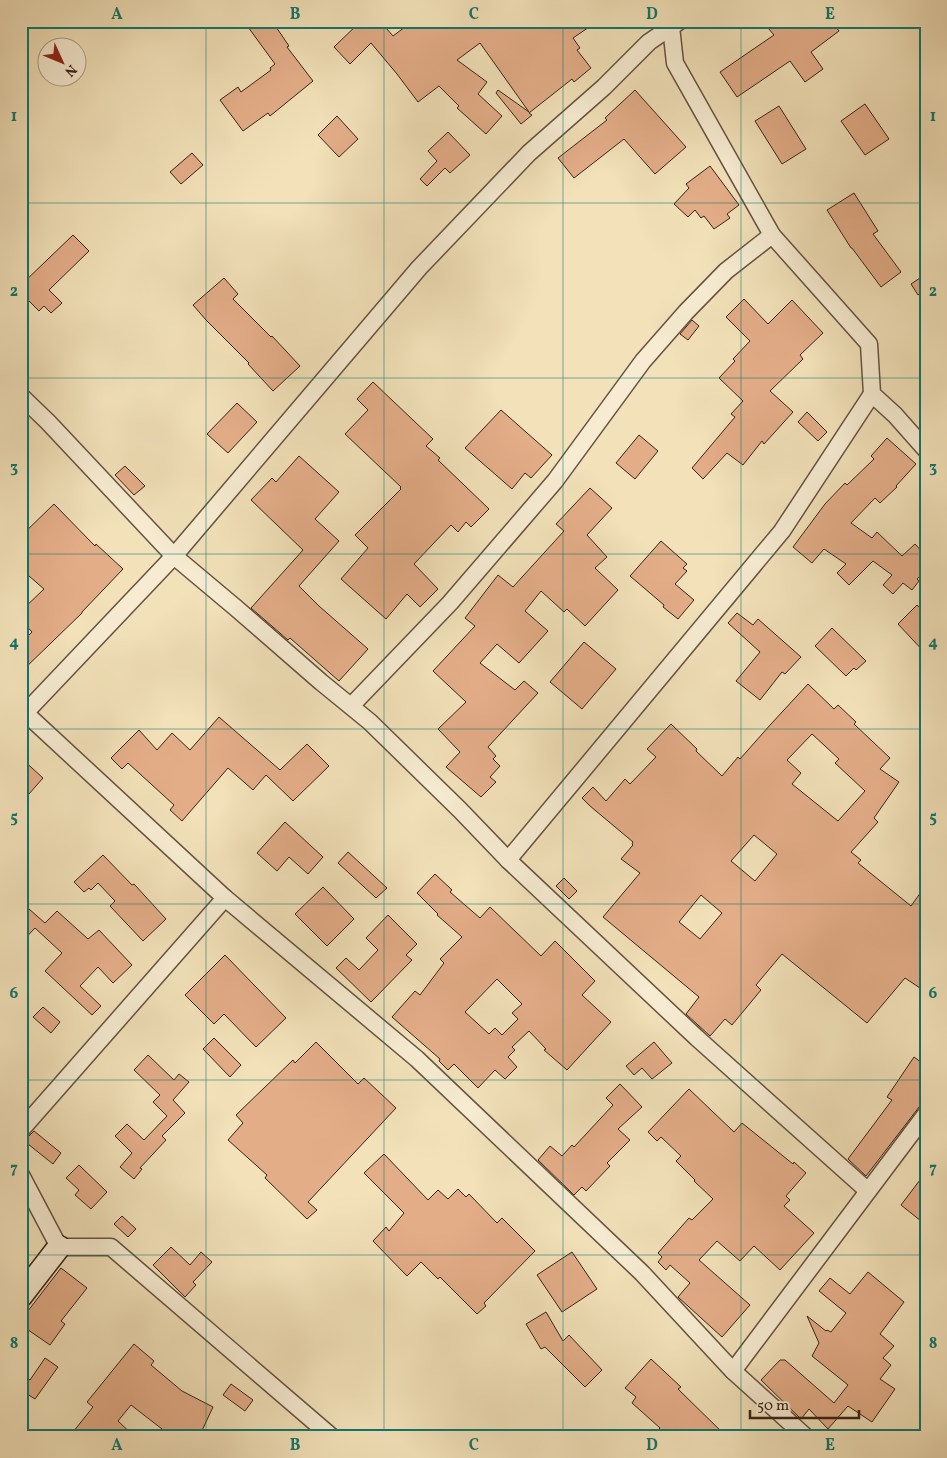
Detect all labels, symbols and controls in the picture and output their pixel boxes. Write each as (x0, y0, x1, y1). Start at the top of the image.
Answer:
text: A (111, 4, 123, 26)
text: B (290, 4, 301, 26)
text: C (469, 4, 479, 26)
text: D (646, 4, 658, 26)
text: E (825, 4, 835, 26)
north arrow (38, 38, 88, 88)
text: N (60, 60, 81, 80)
text: 1 (11, 106, 17, 128)
text: 1 (930, 106, 936, 128)
text: 2 (10, 281, 18, 303)
text: 2 (929, 281, 937, 303)
text: 3 (10, 457, 18, 479)
text: 3 (929, 457, 937, 479)
text: 4 (9, 632, 19, 654)
text: 4 (928, 632, 938, 654)
text: 5 (10, 807, 18, 829)
text: 5 (929, 807, 937, 829)
text: 6 (10, 983, 19, 1005)
text: 6 (929, 983, 938, 1005)
text: 7 (10, 1158, 18, 1180)
text: 7 (929, 1158, 937, 1180)
text: 8 (10, 1333, 18, 1355)
text: 8 (929, 1333, 937, 1355)
scale bar (750, 1388, 858, 1420)
text: 50 m (757, 1396, 789, 1417)
text: A (111, 1435, 123, 1457)
text: B (290, 1435, 301, 1457)
text: C (469, 1435, 479, 1457)
text: D (646, 1435, 658, 1457)
text: E (825, 1435, 835, 1457)

